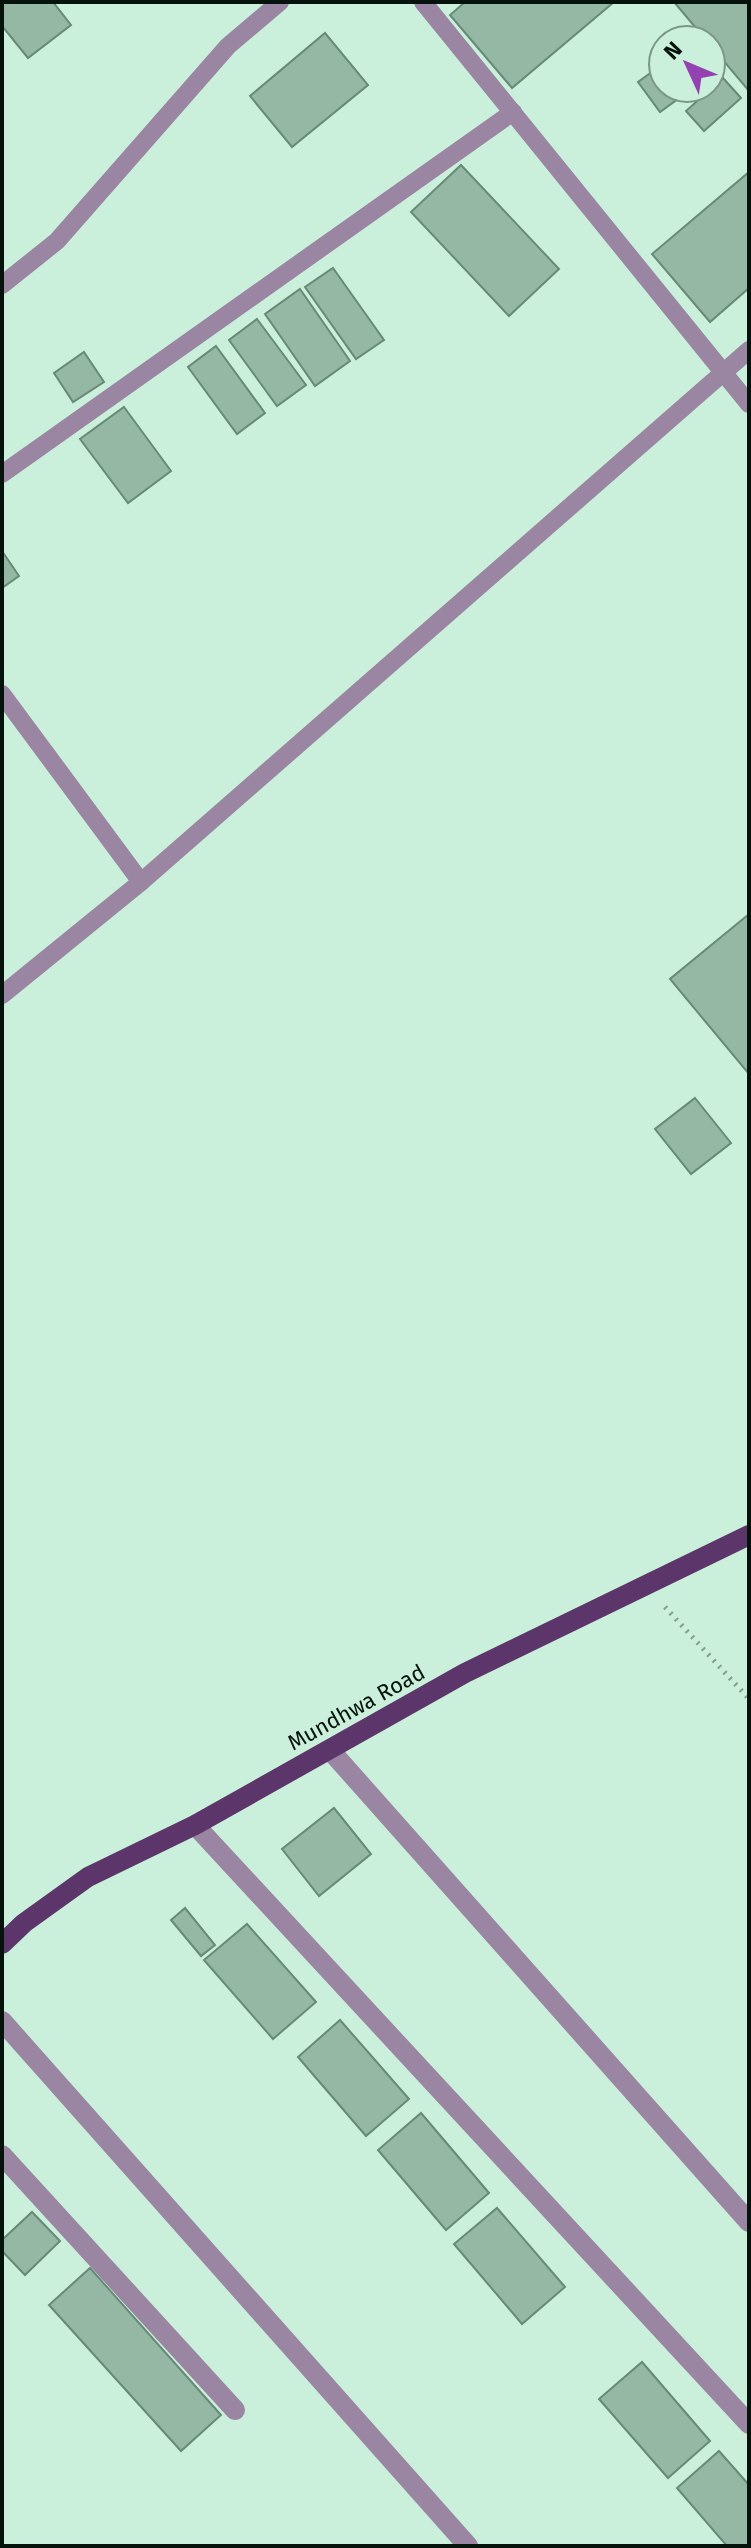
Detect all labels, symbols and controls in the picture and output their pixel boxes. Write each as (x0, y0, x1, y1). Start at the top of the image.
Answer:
north arrow (647, 24, 727, 104)
text: N (658, 36, 688, 65)
street label: Mundhwa Road (283, 1659, 430, 1756)

